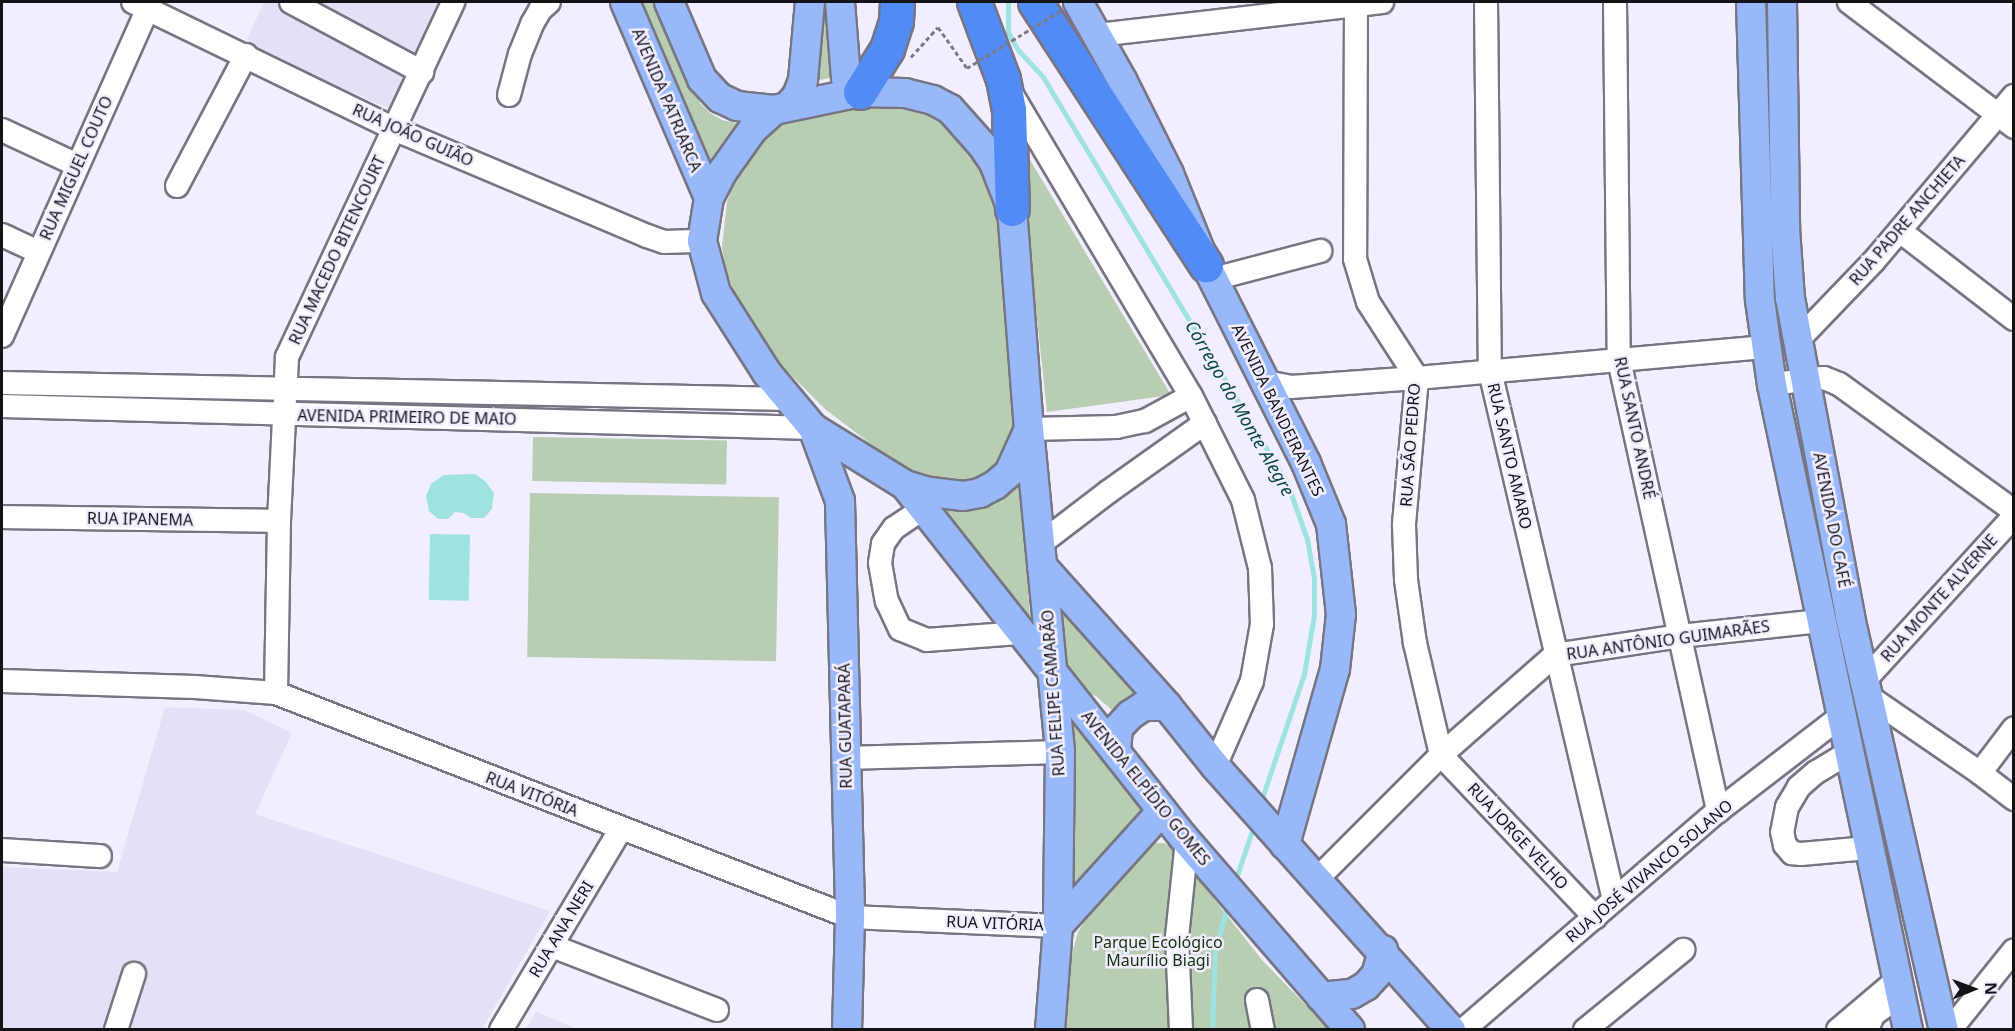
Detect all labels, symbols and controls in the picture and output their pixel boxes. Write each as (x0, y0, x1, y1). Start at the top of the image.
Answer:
street label: AVENIDA PATRIARCA (628, 25, 706, 175)
street label: RUA MIGUEL COUTO (36, 93, 116, 243)
street label: RUA JOÃO GUIÃO (350, 100, 476, 170)
street label: RUA PADRE ANCHIETA (1845, 151, 1969, 289)
street label: RUA MACEDO BITENCOURT (285, 152, 389, 348)
water label: Córrego do Monte Alegre (1181, 316, 1299, 500)
street label: AVENIDA BANDEIRANTES (1228, 321, 1328, 499)
street label: RUA SANTO ANDRÉ (1611, 355, 1659, 501)
street label: RUA SANTO AMARO (1484, 381, 1536, 531)
street label: RUA SÃO PEDRO (1396, 383, 1424, 507)
street label: AVENIDA PRIMEIRO DE MAIO (297, 405, 517, 429)
street label: AVENIDA DO CAFÉ (1809, 451, 1855, 589)
street label: RUA IPANEMA (87, 508, 193, 530)
street label: RUA MONTE ALVERNE (1877, 530, 2001, 666)
street label: RUA FELIPE CAMARÃO (1038, 609, 1068, 777)
street label: RUA ANTÔNIO GUIMARÃES (1565, 616, 1771, 664)
street label: RUA GUATAPARÁ (834, 663, 856, 789)
street label: AVENIDA ELPÍDIO GOMES (1078, 707, 1214, 869)
street label: RUA VITÓRIA (483, 768, 581, 820)
street label: RUA JORGE VELHO (1464, 779, 1572, 893)
street label: RUA JOSÉ VIVANCO SOLANO (1562, 796, 1736, 946)
street label: RUA ANA NERI (525, 877, 597, 981)
street label: RUA VITÓRIA (946, 912, 1044, 934)
park label: Parque Ecológico Maurílio Biagi (1093, 932, 1223, 970)
north arrow (1943, 959, 2003, 1019)
text: N (1980, 982, 2002, 995)

